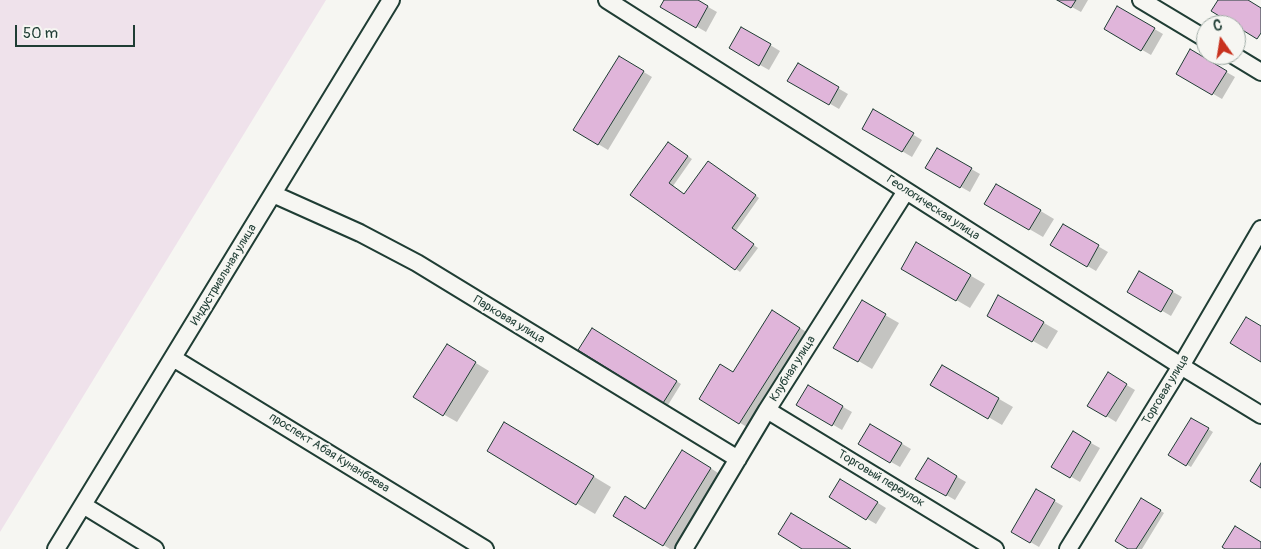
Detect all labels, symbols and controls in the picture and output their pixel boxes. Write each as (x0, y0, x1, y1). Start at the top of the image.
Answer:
scale bar (18, 15, 138, 47)
north arrow (1196, 15, 1246, 65)
text: С (1212, 17, 1224, 35)
text: 50 m (23, 24, 58, 43)
street label: Геологическая улица (884, 172, 982, 244)
street label: Индустриальная улица (188, 222, 260, 328)
street label: Парковая улица (471, 293, 547, 347)
street label: Клубная улица (767, 333, 819, 405)
street label: Торговая улица (1140, 352, 1192, 428)
street label: проспект Абая Кунанбаева (266, 410, 392, 496)
street label: Торговый переулок (835, 447, 927, 511)

